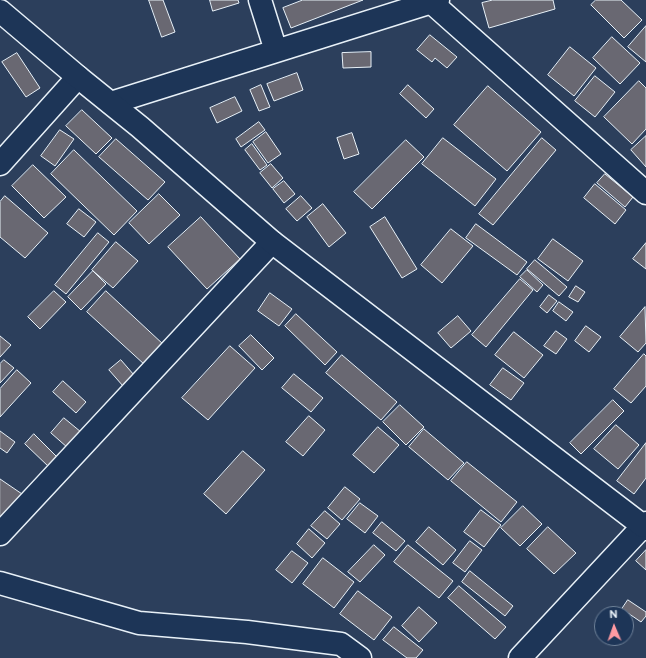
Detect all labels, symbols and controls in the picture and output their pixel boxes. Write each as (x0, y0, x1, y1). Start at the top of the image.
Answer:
north arrow (594, 606, 634, 646)
text: N (609, 608, 618, 621)

